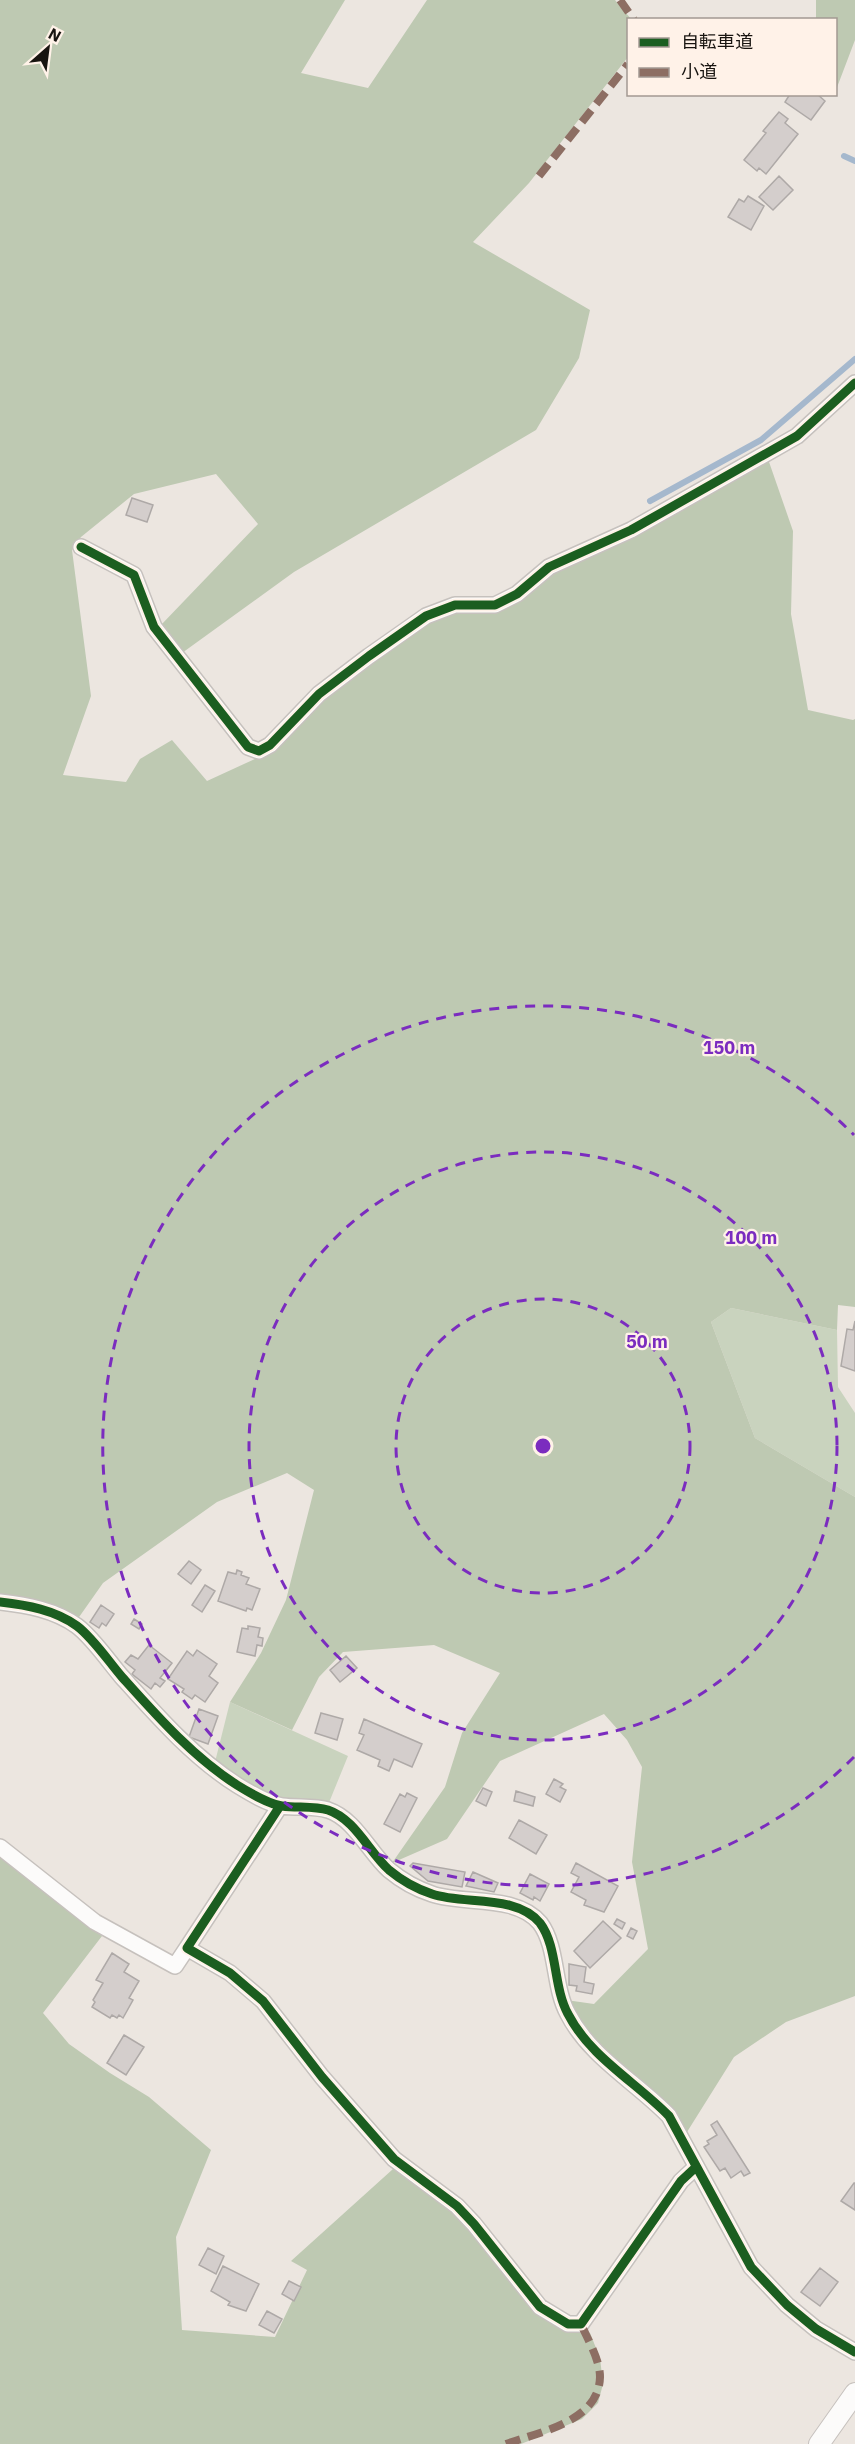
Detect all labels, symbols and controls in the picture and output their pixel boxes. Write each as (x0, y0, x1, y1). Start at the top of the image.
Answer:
north arrow (18, 18, 78, 78)
legend (627, 18, 837, 96)
text: N (45, 23, 65, 46)
text: 自転車道 (681, 30, 753, 53)
text: 小道 (681, 60, 717, 83)
text: 150 m (703, 1036, 755, 1059)
text: 100 m (725, 1226, 777, 1249)
text: 50 m (626, 1330, 668, 1353)
centre of rings (533, 1436, 553, 1456)

